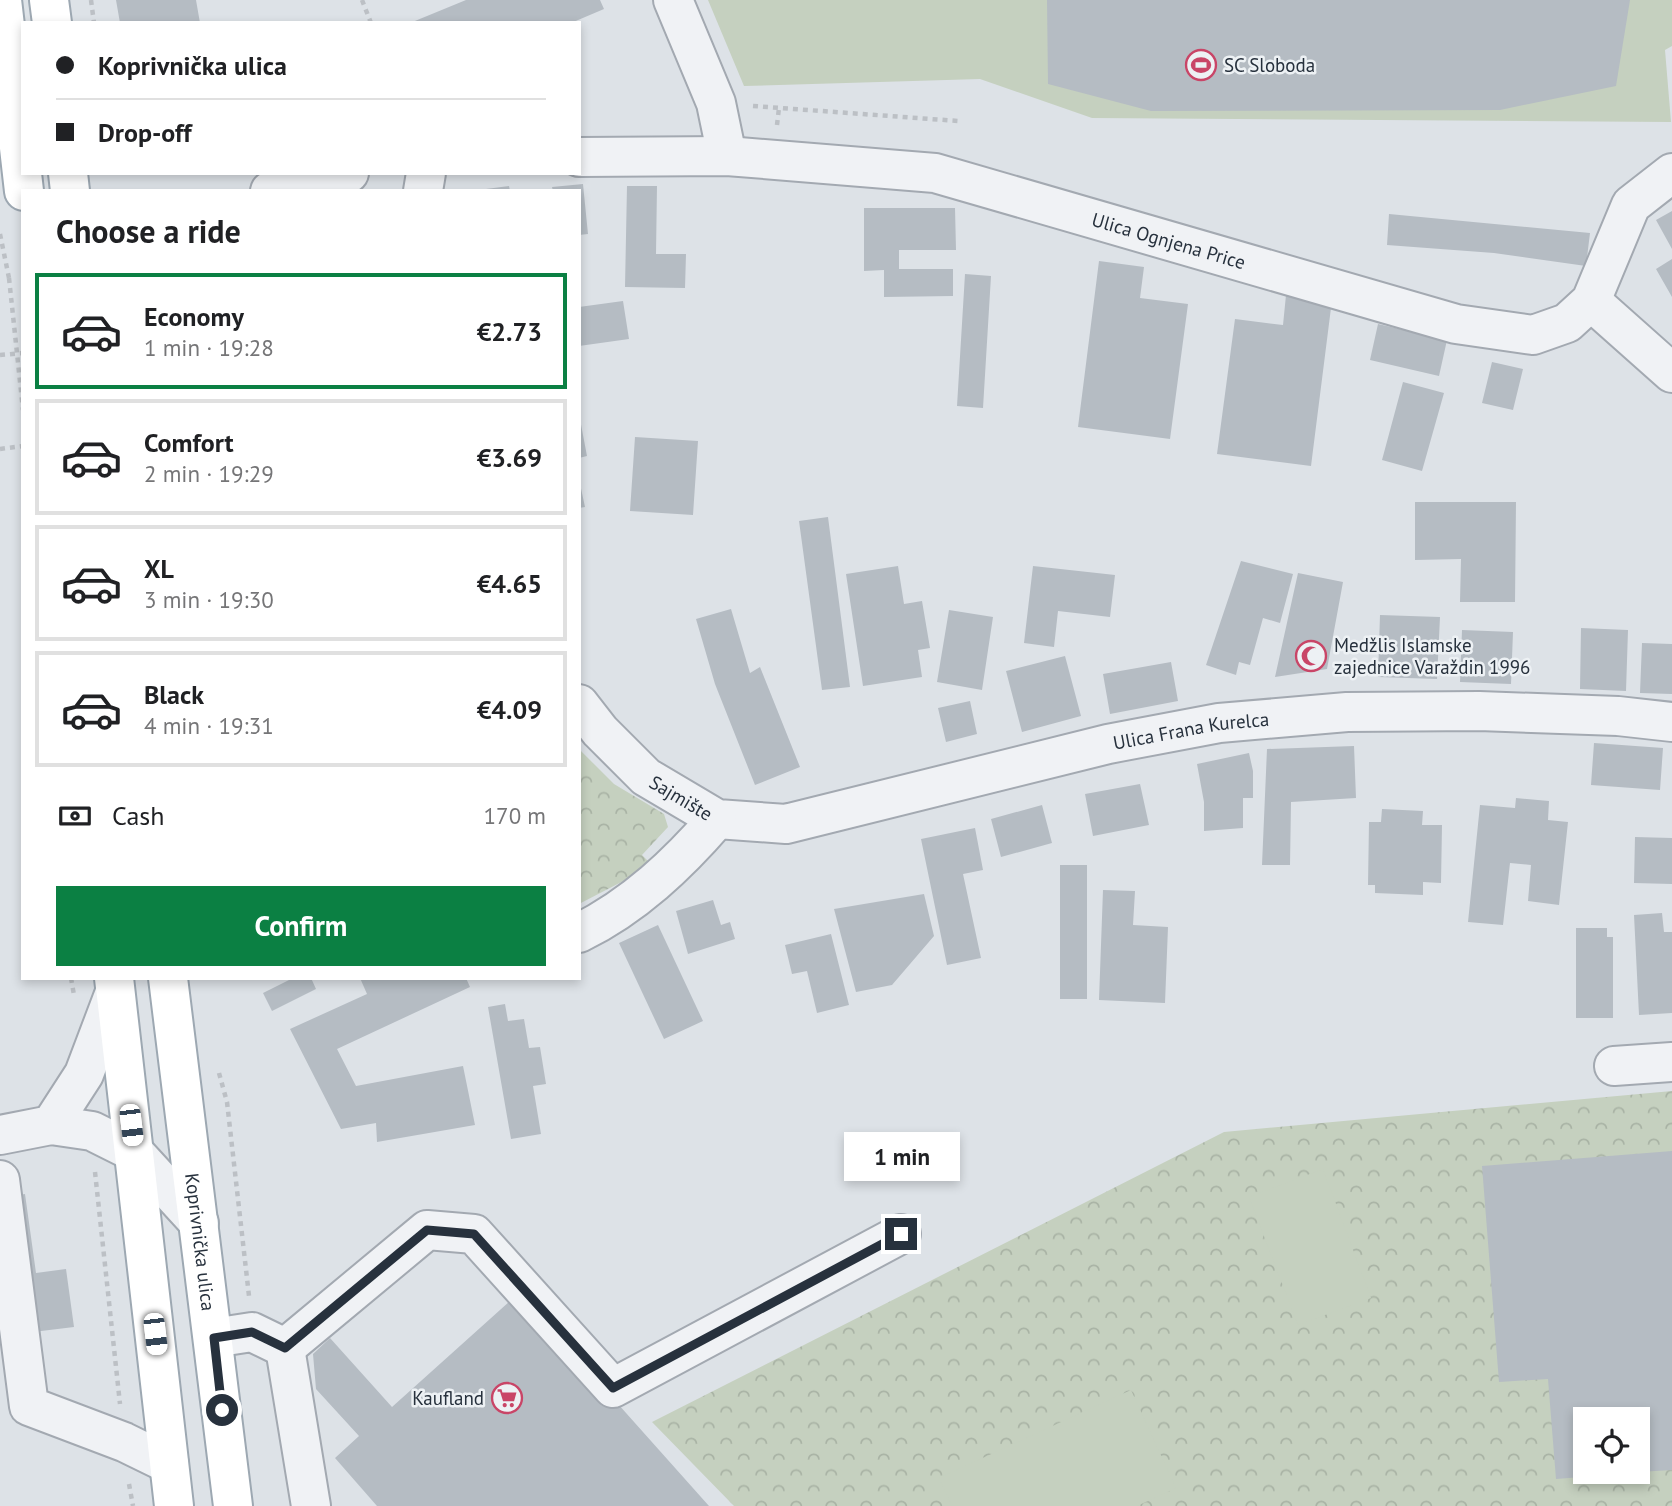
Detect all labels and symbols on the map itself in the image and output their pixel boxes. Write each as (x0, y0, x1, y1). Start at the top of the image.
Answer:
sports icon: SC Sloboda (1184, 48, 1218, 82)
place label: SC Sloboda (1224, 53, 1315, 77)
street label: Ulica Ognjena Price (1089, 207, 1248, 274)
place label: Medžlis Islamske zajednice Varaždin 1996 (1334, 633, 1530, 679)
mosque icon: Medžlis Islamske zajednice Varaždin 1996 (1294, 639, 1328, 673)
street label: Ulica Frana Kurelca (1111, 707, 1270, 755)
street label: Sajmište (645, 770, 717, 826)
car (119, 1103, 144, 1147)
callout: 1 min (843, 1132, 959, 1182)
street label: Koprivnička ulica (180, 1172, 221, 1312)
route end (885, 1218, 917, 1250)
car (143, 1312, 168, 1356)
supermarket icon: Kaufland (490, 1381, 524, 1415)
place label: Kaufland (412, 1386, 484, 1410)
route start (206, 1394, 238, 1426)

